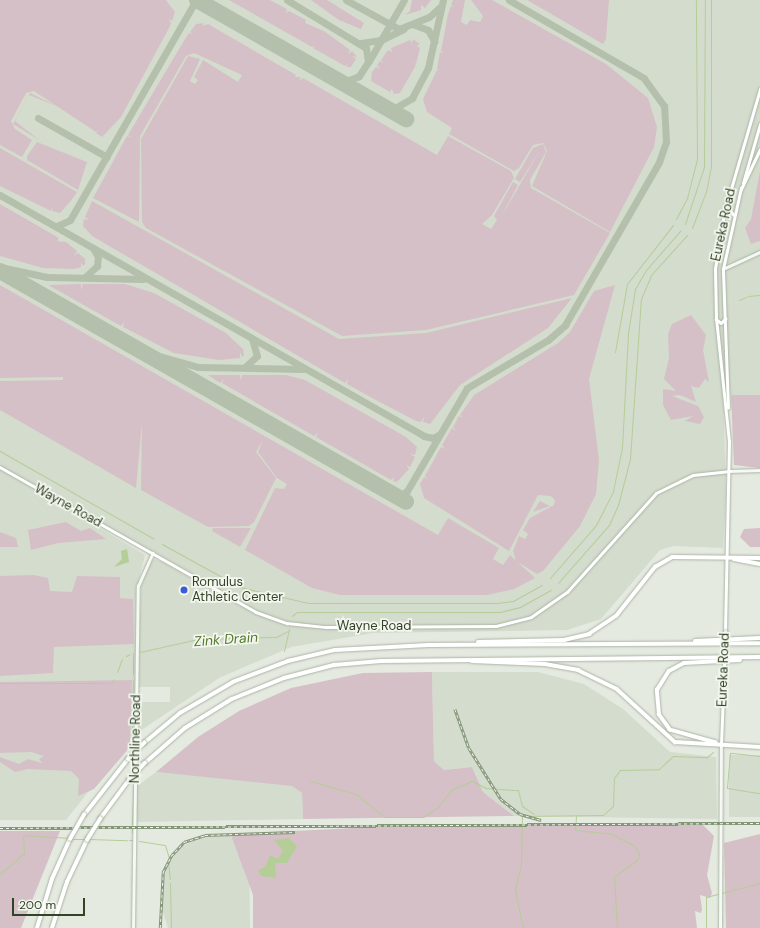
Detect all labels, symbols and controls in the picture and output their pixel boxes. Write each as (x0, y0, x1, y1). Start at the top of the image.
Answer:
street label: Eureka Road (709, 187, 739, 263)
street label: Wayne Road (32, 481, 104, 531)
place label: Romulus Athletic Center (192, 575, 283, 606)
marker: Romulus Athletic Center (179, 585, 189, 595)
street label: Wayne Road (337, 618, 411, 634)
water label: Zink Drain (193, 628, 259, 650)
street label: Eureka Road (715, 633, 733, 707)
street label: Northline Road (127, 695, 145, 783)
scale bar (14, 890, 87, 916)
text: 200 m (19, 897, 56, 913)

